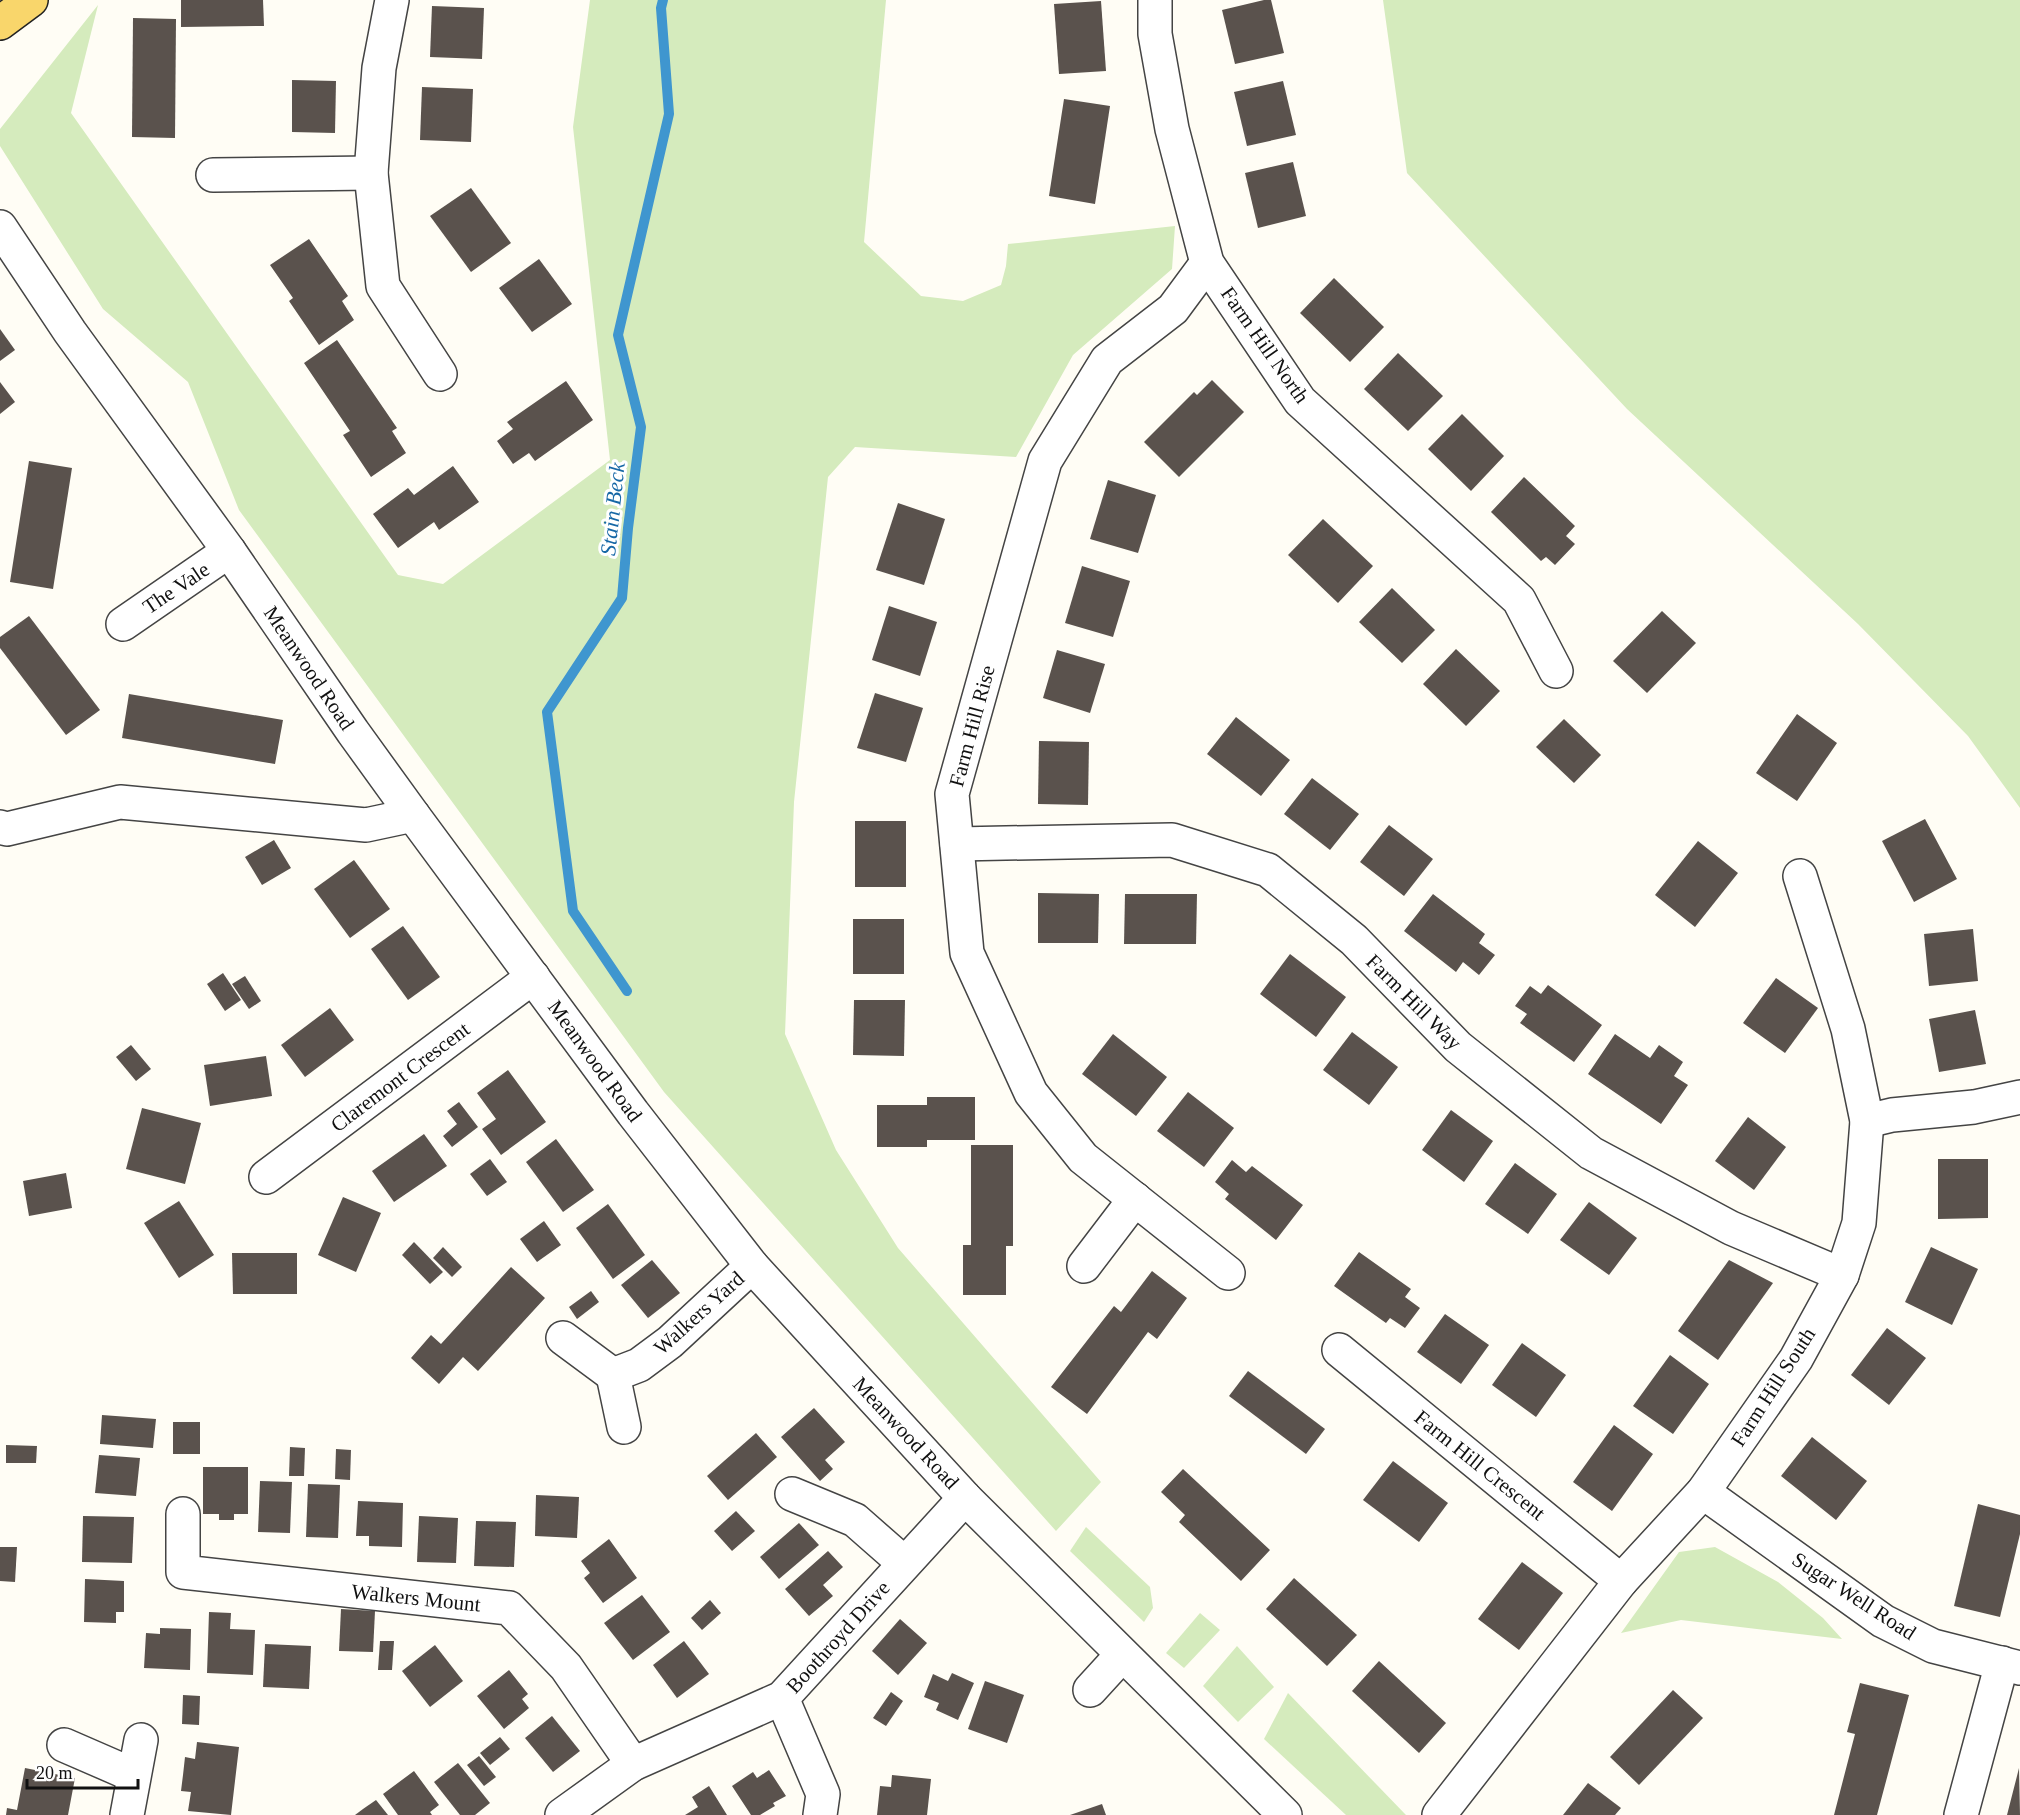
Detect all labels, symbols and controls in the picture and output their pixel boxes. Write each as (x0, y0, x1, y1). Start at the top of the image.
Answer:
street label: Farm Hill North (1216, 282, 1314, 408)
water label: Stain Beck (595, 460, 630, 557)
street label: The Vale (138, 557, 214, 619)
street label: Meanwood Road (259, 602, 360, 735)
street label: Farm Hill Rise (944, 663, 1000, 789)
street label: Farm Hill Way (1361, 949, 1467, 1055)
street label: Meanwood Road (543, 996, 647, 1127)
street label: Claremont Crescent (326, 1017, 474, 1137)
street label: Walkers Yard (649, 1266, 749, 1360)
street label: Farm Hill South (1726, 1323, 1821, 1451)
street label: Meanwood Road (848, 1372, 964, 1494)
street label: Farm Hill Crescent (1410, 1405, 1550, 1525)
street label: Sugar Well Road (1788, 1547, 1921, 1645)
street label: Boothroyd Drive (781, 1576, 895, 1698)
street label: Walkers Mount (350, 1579, 482, 1617)
scale bar (27, 1752, 138, 1790)
text: 20 m (36, 1763, 73, 1783)

